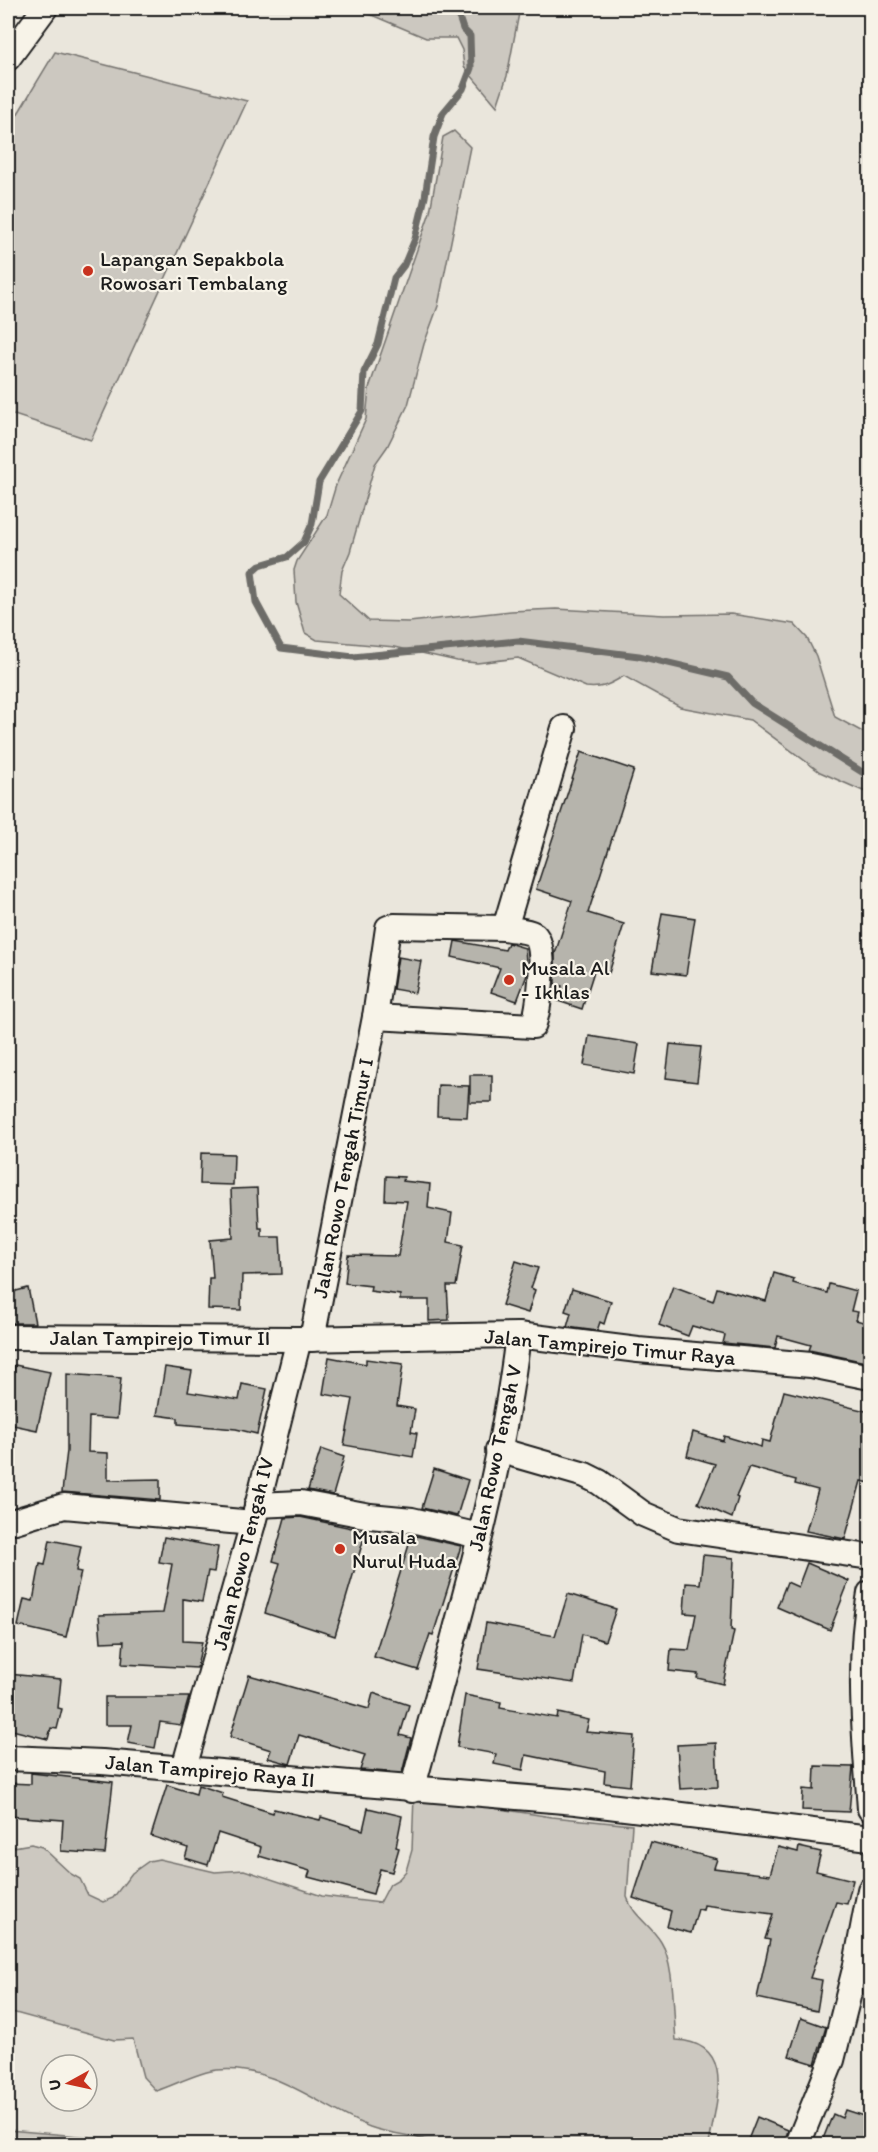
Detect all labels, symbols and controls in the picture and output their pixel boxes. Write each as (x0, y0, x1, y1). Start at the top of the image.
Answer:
place label: Lapangan Sepakbola Rowosari Tembalang (100, 246, 288, 295)
marker: Lapangan Sepakbola Rowosari Tembalang (81, 264, 95, 278)
place label: Musala Al - Ikhlas (521, 955, 610, 1004)
marker: Musala Al - Ikhlas (502, 973, 516, 987)
street label: Jalan Rowo Tengah Timur I (307, 1056, 378, 1300)
street label: Jalan Tampirejo Timur Raya (483, 1323, 737, 1370)
street label: Jalan Tampirejo Timur II (50, 1325, 270, 1350)
street label: Jalan Rowo Tengah V (463, 1362, 527, 1553)
street label: Jalan Rowo Tengah IV (206, 1454, 279, 1653)
place label: Musala Nurul Huda (352, 1524, 457, 1573)
marker: Musala Nurul Huda (333, 1542, 347, 1556)
street label: Jalan Tampirejo Raya II (104, 1749, 316, 1792)
north arrow (39, 2053, 99, 2113)
text: U (44, 2078, 65, 2092)

